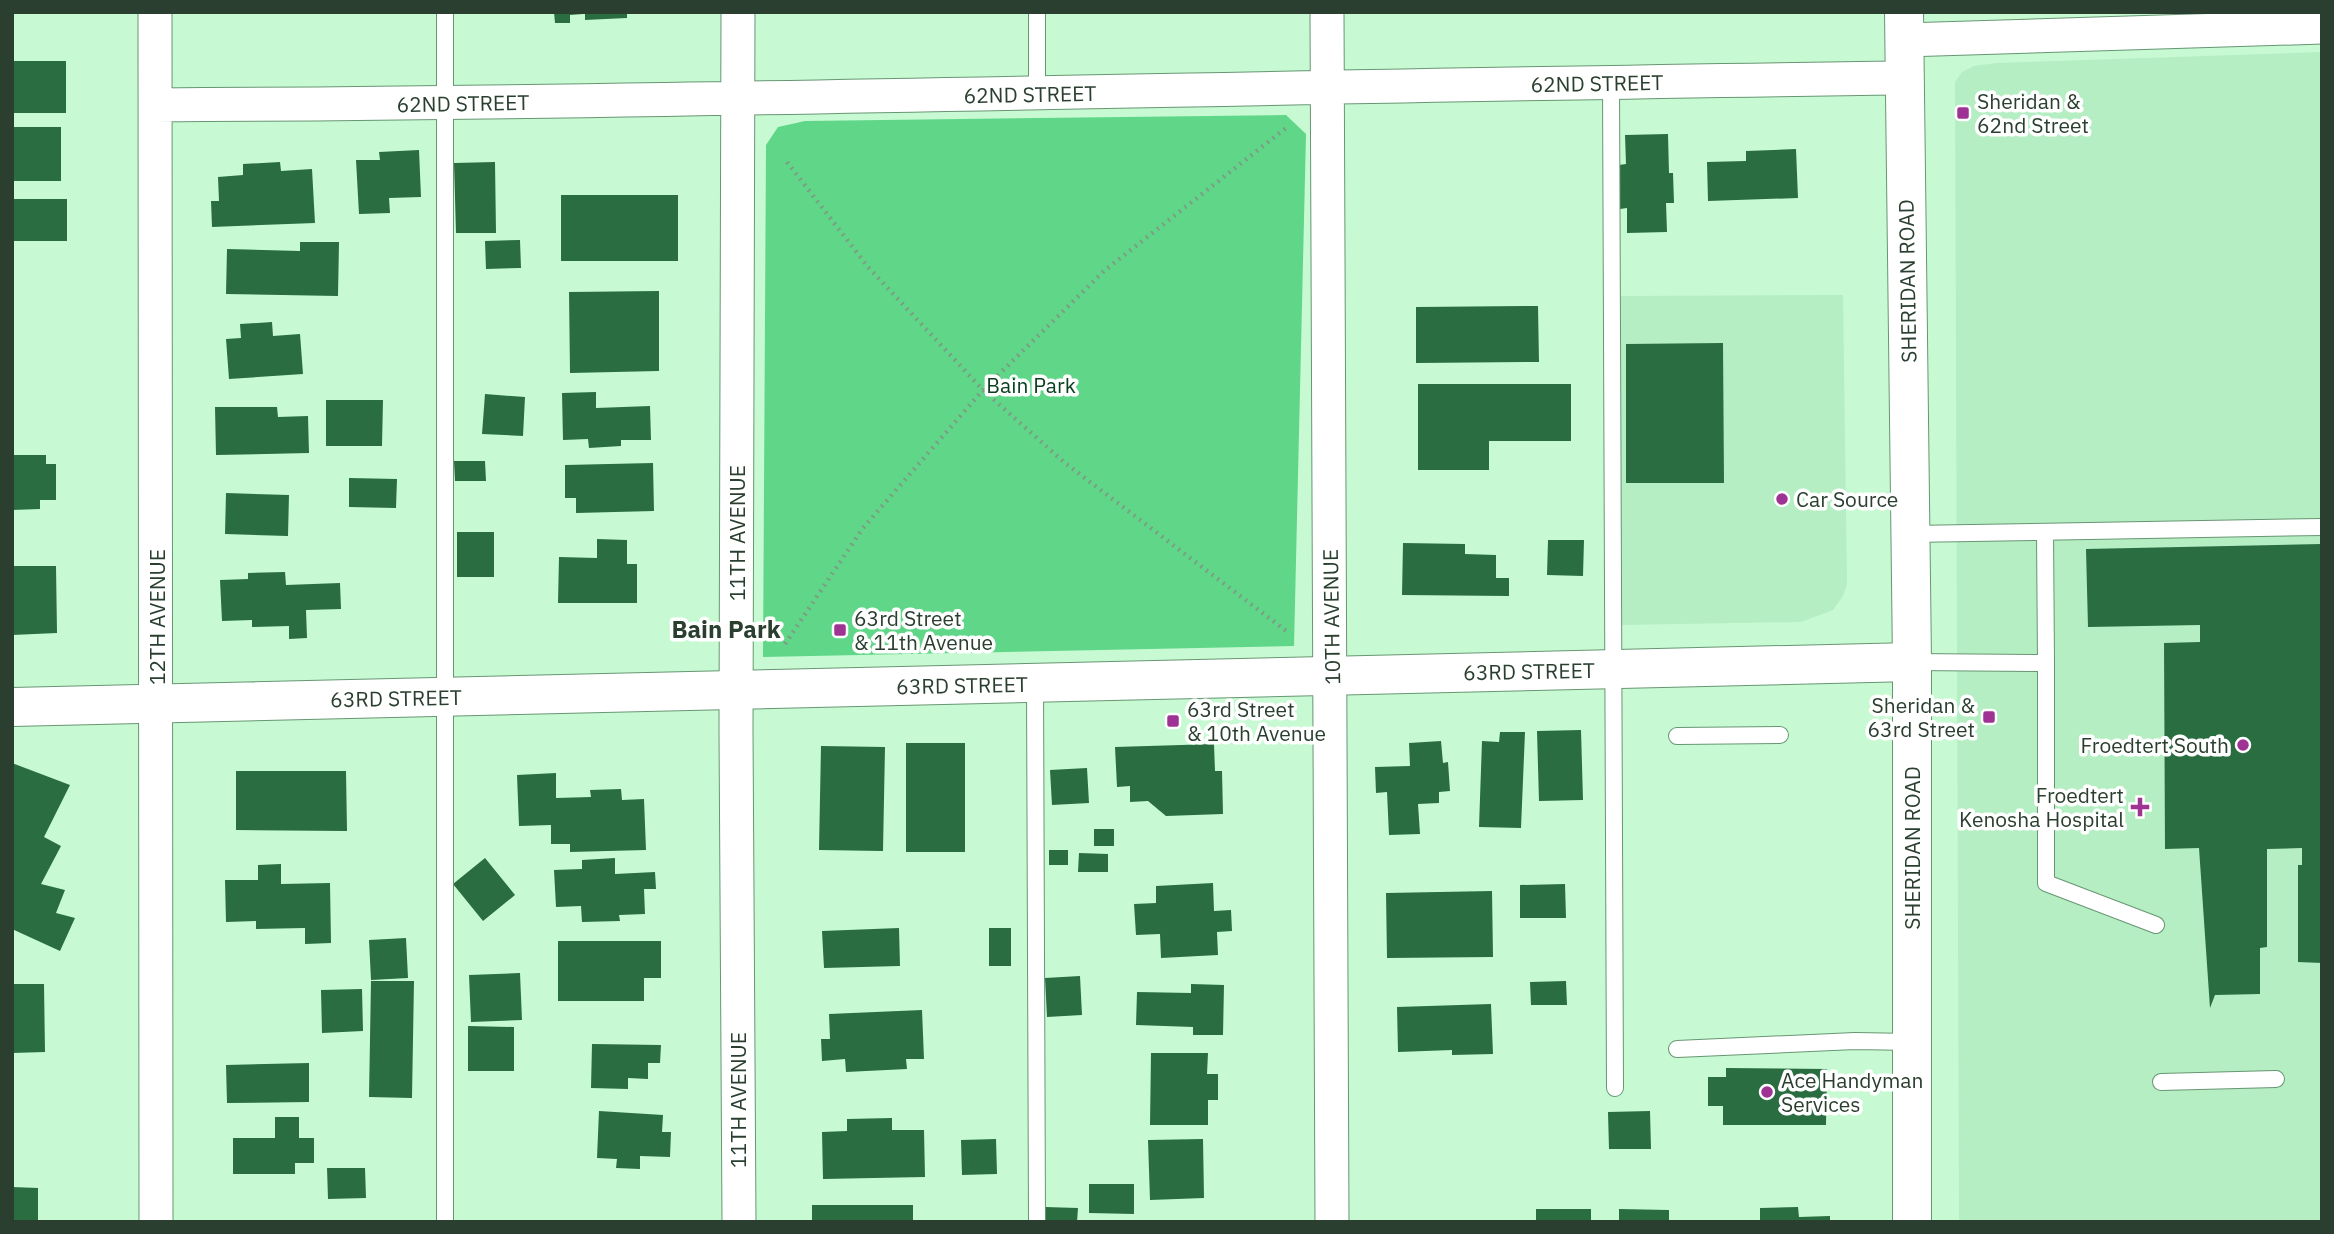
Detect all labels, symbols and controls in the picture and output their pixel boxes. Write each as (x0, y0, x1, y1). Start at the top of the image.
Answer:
street label: 62ND STREET (1530, 68, 1664, 98)
street label: 62ND STREET (963, 79, 1097, 109)
place label: Sheridan & 62nd Street (1977, 87, 2089, 139)
street label: 62ND STREET (396, 88, 530, 118)
marker: Sheridan & 62nd Street (1955, 105, 1971, 121)
street label: SHERIDAN ROAD (1892, 199, 1922, 363)
park label: Bain Park (986, 371, 1076, 399)
street label: 11TH AVENUE (723, 465, 751, 601)
place label: Car Source (1796, 485, 1898, 513)
marker: Car Source (1774, 491, 1790, 507)
street label: 12TH AVENUE (143, 549, 171, 685)
street label: 10TH AVENUE (1316, 549, 1346, 685)
place label: 63rd Street & 11th Avenue (854, 604, 993, 656)
district label: Bain Park (671, 613, 781, 645)
marker: 63rd Street & 11th Avenue (832, 622, 848, 638)
street label: 63RD STREET (1463, 656, 1595, 686)
street label: 63RD STREET (896, 670, 1028, 700)
street label: 63RD STREET (330, 683, 462, 713)
place label: Sheridan & 63rd Street (1867, 691, 1975, 743)
place label: 63rd Street & 10th Avenue (1187, 695, 1326, 747)
marker: Sheridan & 63rd Street (1981, 709, 1997, 725)
marker: 63rd Street & 10th Avenue (1165, 713, 1181, 729)
place label: Froedtert South (2080, 731, 2229, 759)
marker: Froedtert South (2235, 737, 2251, 753)
street label: SHERIDAN ROAD (1898, 766, 1926, 930)
place label: Froedtert Kenosha Hospital (1959, 781, 2124, 833)
marker: Froedtert Kenosha Hospital (2130, 797, 2150, 817)
street label: 11TH AVENUE (724, 1032, 752, 1168)
place label: Ace Handyman Services (1781, 1066, 1924, 1118)
marker: Ace Handyman Services (1759, 1084, 1775, 1100)

